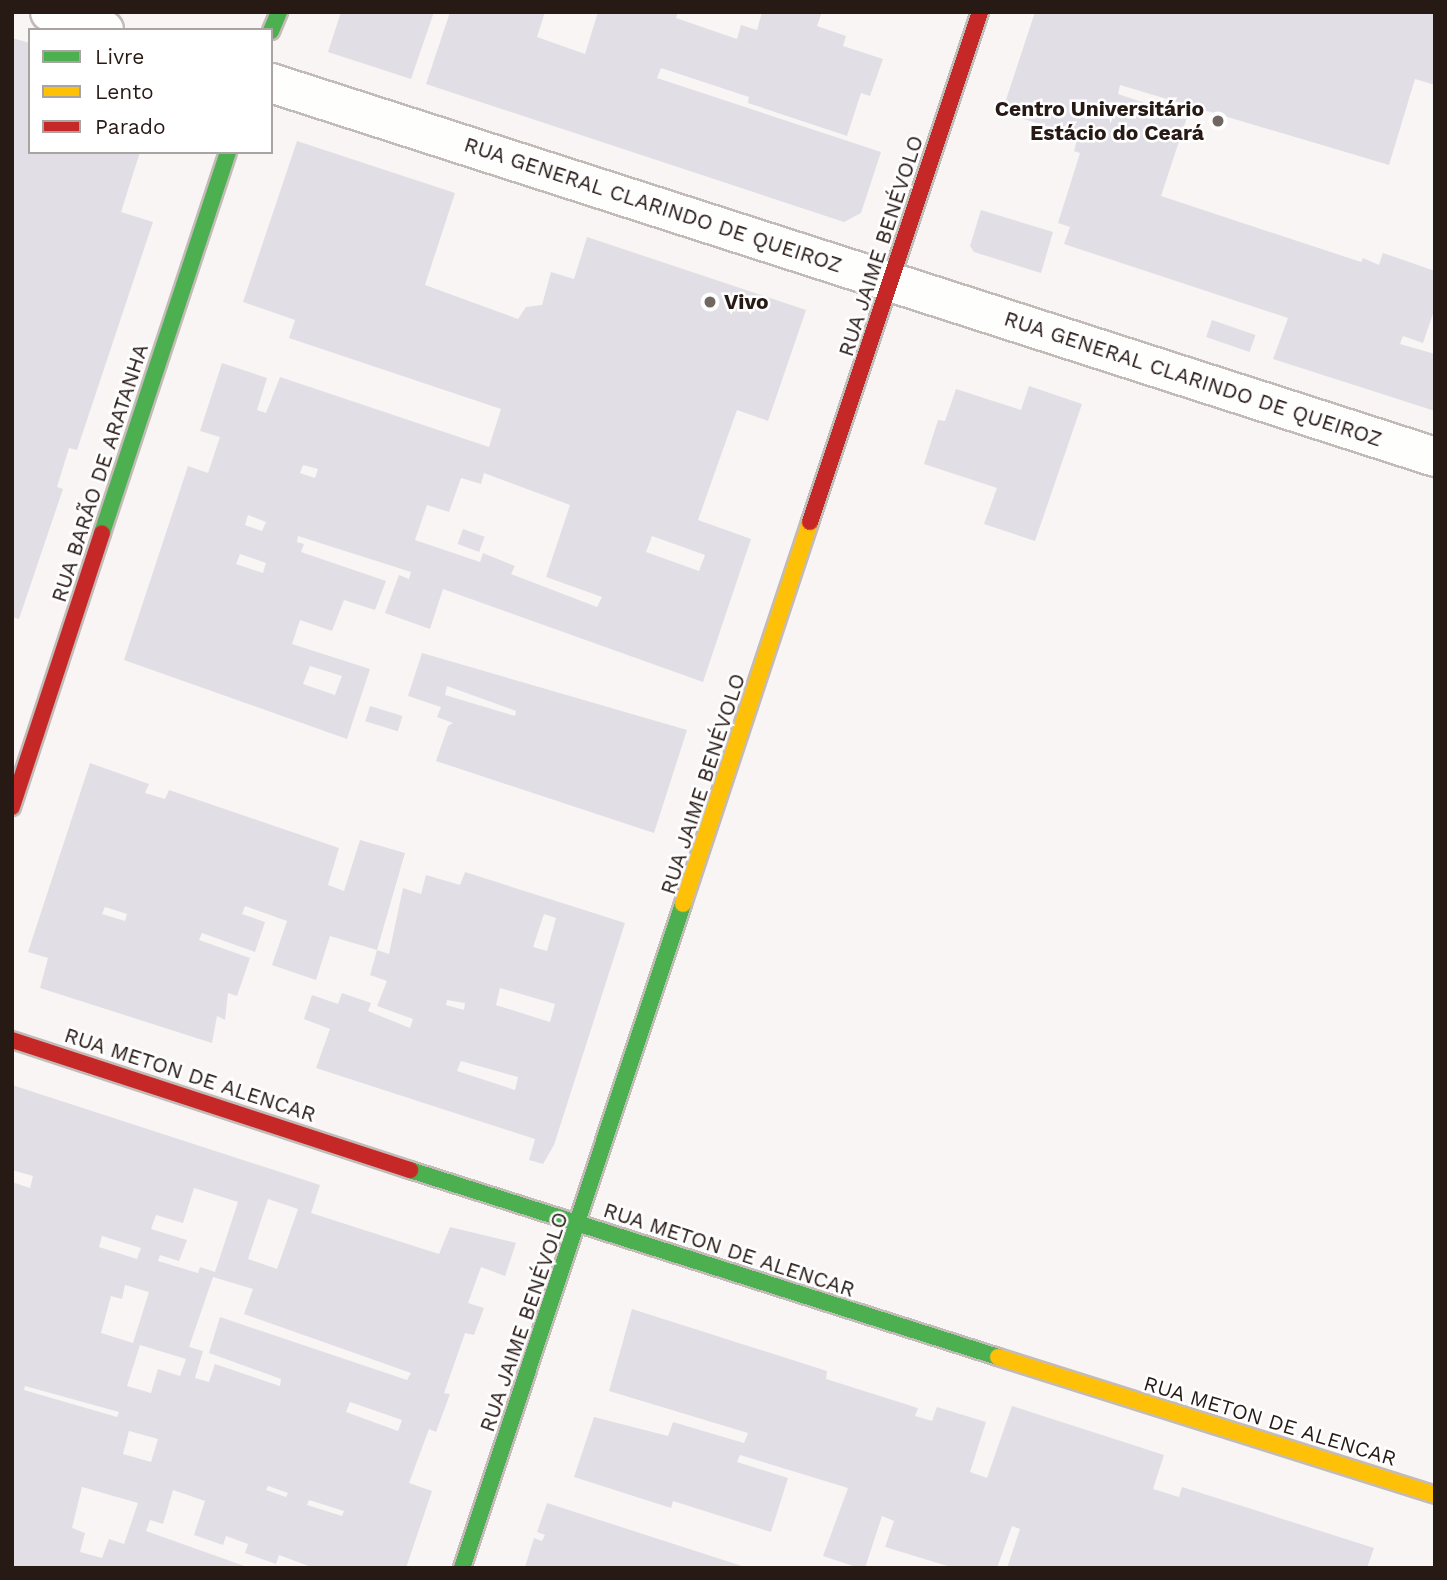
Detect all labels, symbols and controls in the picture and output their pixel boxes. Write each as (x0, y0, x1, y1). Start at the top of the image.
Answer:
legend (28, 28, 273, 154)
text: Livre (95, 44, 144, 69)
text: Lento (95, 79, 154, 104)
place label: Centro Universitário Estácio do Ceará (995, 96, 1204, 146)
marker: Centro Universitário Estácio do Ceará (1210, 113, 1226, 129)
text: Parado (95, 114, 166, 139)
street label: RUA GENERAL CLARINDO DE QUEIROZ (460, 132, 846, 278)
street label: RUA JAIME BENÉVOLO (833, 132, 929, 360)
place label: Vivo (724, 289, 769, 315)
marker: Vivo (702, 294, 718, 310)
street label: RUA GENERAL CLARINDO DE QUEIROZ (1000, 306, 1386, 452)
street label: RUA BARÃO DE ARATANHA (46, 340, 154, 606)
street label: RUA JAIME BENÉVOLO (655, 670, 751, 898)
street label: RUA METON DE ALENCAR (60, 1022, 320, 1128)
street label: RUA METON DE ALENCAR (599, 1197, 859, 1303)
street label: RUA JAIME BENÉVOLO (474, 1208, 574, 1436)
street label: RUA METON DE ALENCAR (1140, 1370, 1400, 1472)

